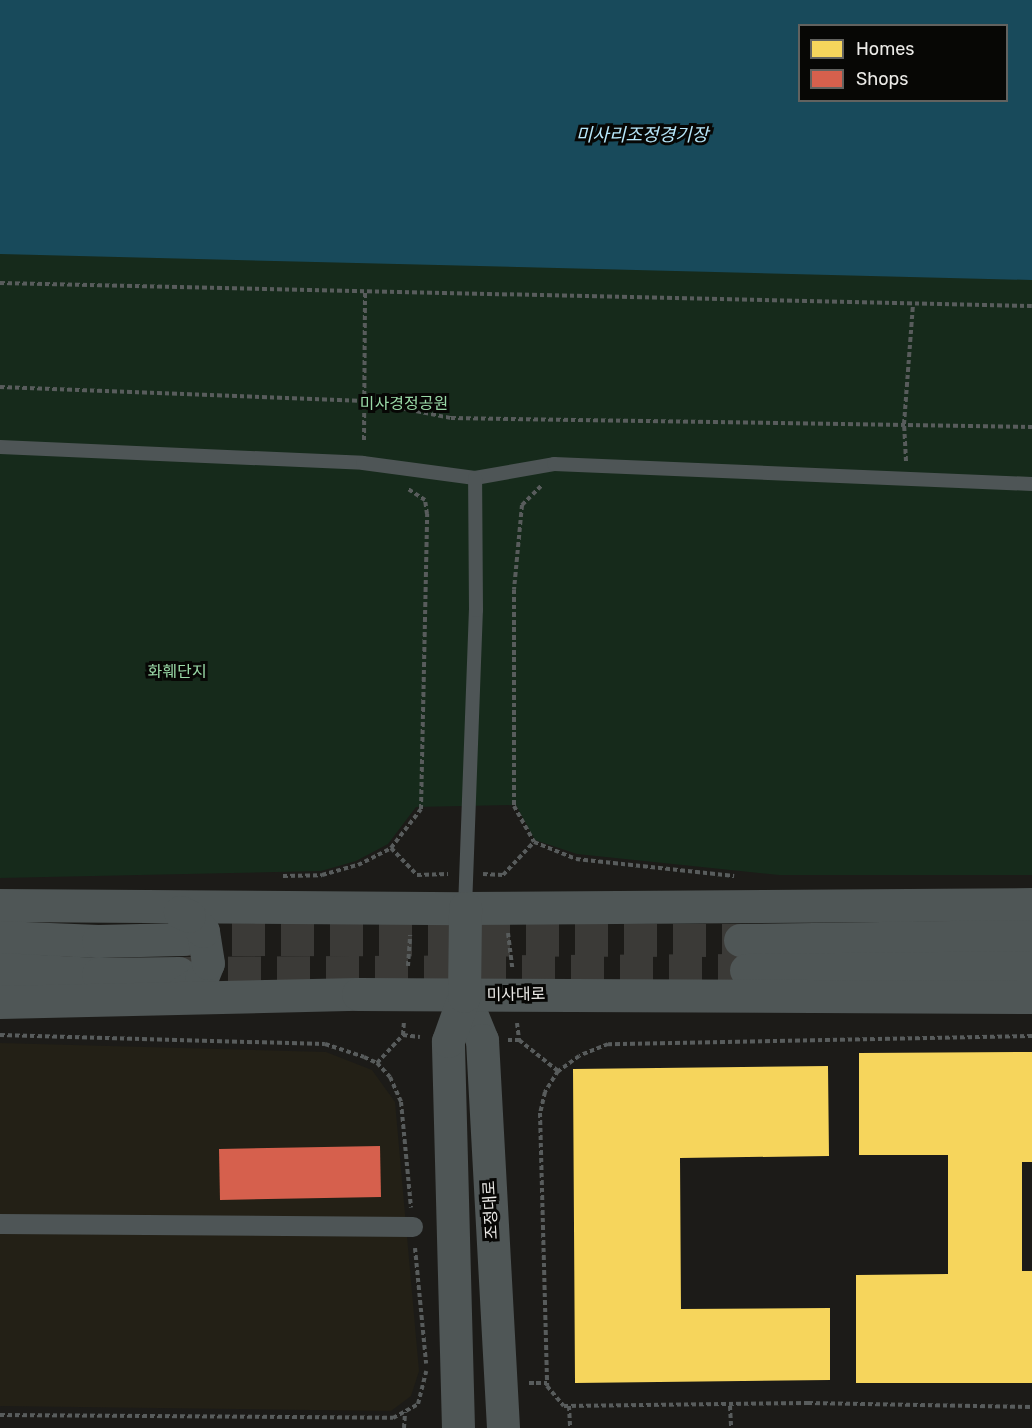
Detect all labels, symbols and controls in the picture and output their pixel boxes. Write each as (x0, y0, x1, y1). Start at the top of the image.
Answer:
legend (798, 24, 1008, 102)
text: Homes (856, 38, 914, 60)
text: Shops (856, 68, 908, 90)
water label: 미사리조정경기장 (576, 124, 708, 146)
park label: 미사경정공원 (360, 394, 448, 414)
park label: 화훼단지 (148, 662, 206, 682)
street label: 미사대로 (486, 985, 546, 1005)
street label: 조정대로 (480, 1180, 502, 1240)

